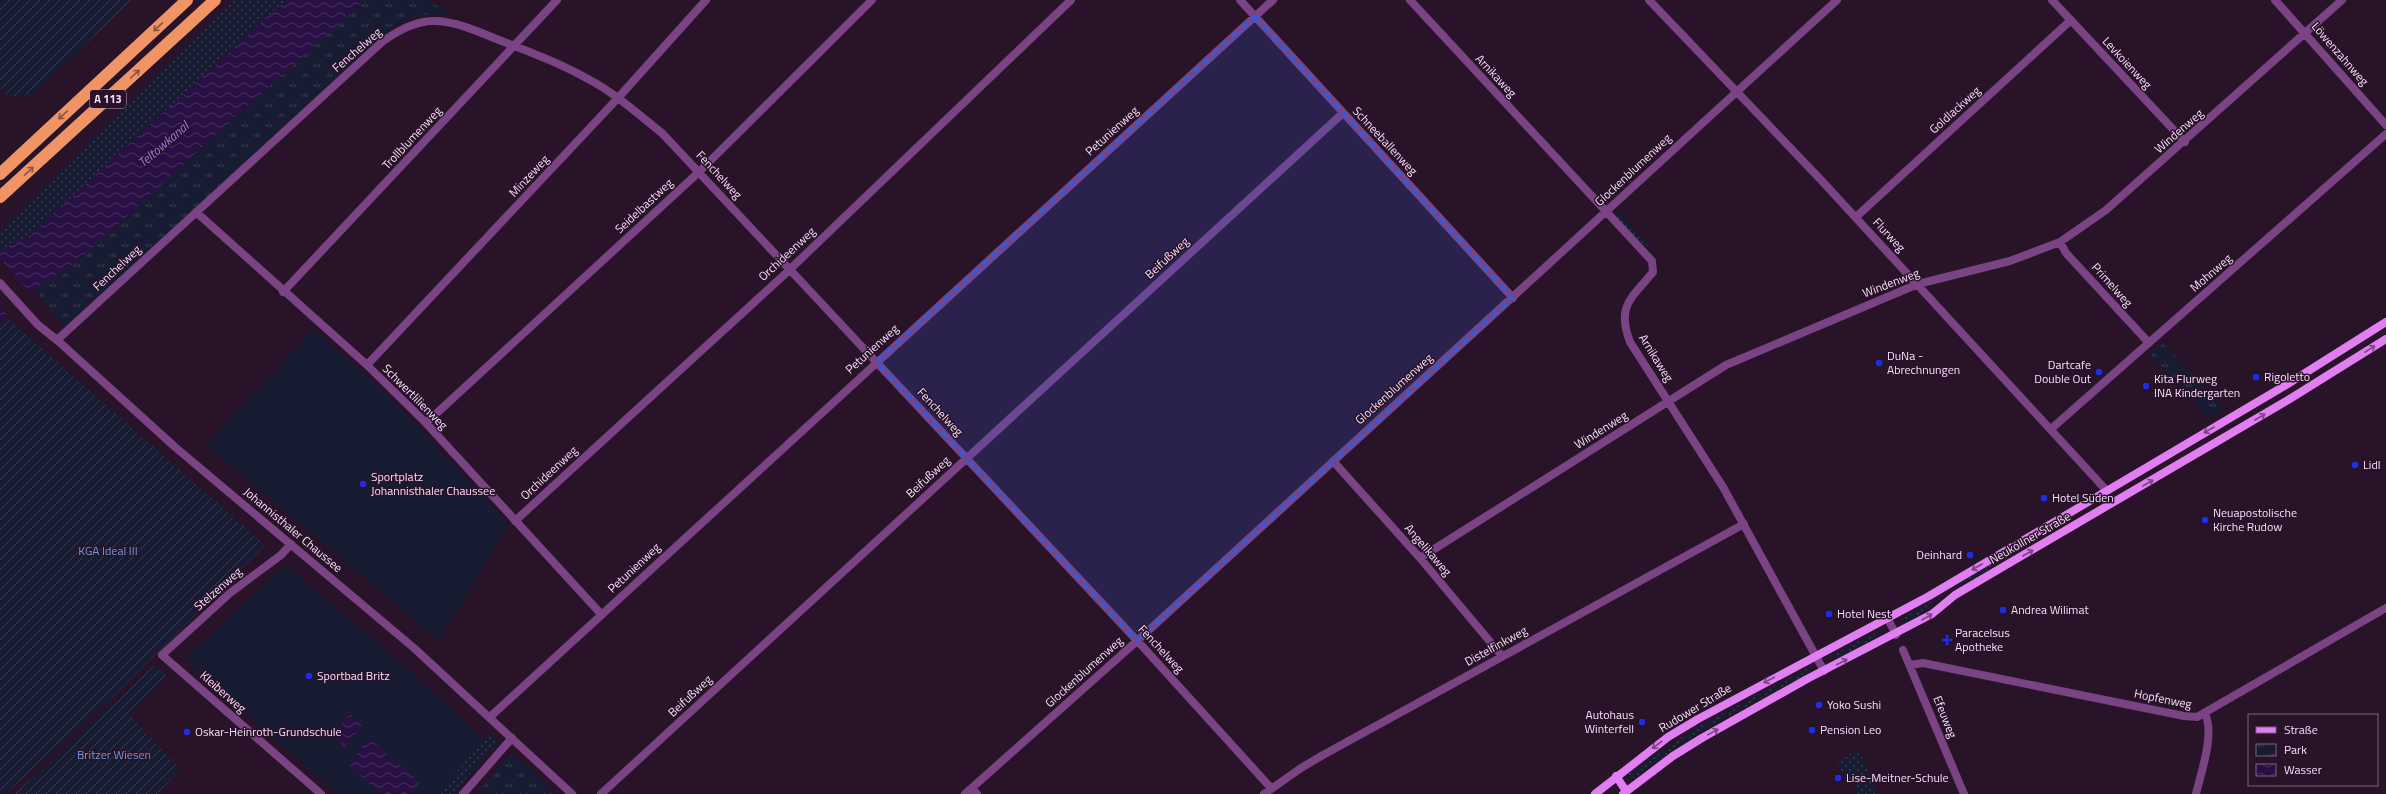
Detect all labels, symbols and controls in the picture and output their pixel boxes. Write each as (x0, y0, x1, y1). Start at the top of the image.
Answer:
street label: Löwenzahnweg (2307, 18, 2374, 90)
one-way arrow (153, 22, 163, 31)
street label: Fenchelweg (328, 23, 386, 77)
street label: Levkoienweg (2098, 32, 2157, 93)
street label: Arnikaweg (1471, 50, 1522, 102)
one-way arrow (130, 69, 140, 78)
street label: Goldlackweg (1925, 81, 1985, 138)
road number: A 113 (90, 90, 126, 108)
street label: Petunienweg (1081, 101, 1143, 160)
street label: Trollblumenweg (377, 102, 446, 174)
street label: Schneeballenweg (1348, 102, 1422, 179)
street label: Windenweg (2150, 104, 2207, 157)
one-way arrow (58, 110, 68, 120)
water label: Teltowkanal (133, 115, 195, 172)
street label: Glockenblumenweg (1590, 129, 1675, 210)
street label: Fenchelweg (692, 146, 747, 203)
street label: Minzeweg (504, 150, 553, 201)
one-way arrow (24, 166, 34, 176)
street label: Seidelbastweg (610, 174, 677, 238)
street label: Flurweg (1868, 213, 1910, 256)
street label: Orchideenweg (754, 222, 820, 285)
street label: Beifußweg (1140, 232, 1193, 283)
street label: Fenchelweg (88, 240, 145, 295)
street label: Mohnweg (2185, 249, 2236, 296)
street label: Primelweg (2087, 258, 2138, 311)
street label: Windenweg (1859, 263, 1922, 302)
street label: Petunienweg (841, 319, 903, 378)
street label: Arnikaweg (1634, 330, 1679, 385)
one-way arrow (2365, 344, 2376, 353)
place label: DuNa - Abrechnungen (1887, 346, 1960, 379)
street label: Glockenblumenweg (1350, 348, 1437, 429)
place label: Dartcafe Double Out (2034, 355, 2092, 388)
marker: DuNa - Abrechnungen (1874, 358, 1884, 368)
street label: Schwertlilienweg (378, 359, 453, 434)
marker: Dartcafe Double Out (2094, 367, 2104, 377)
place label: Rigoletto (2264, 367, 2310, 386)
place label: Kita Flurweg INA Kindergarten (2154, 369, 2240, 402)
marker: Rigoletto (2251, 372, 2261, 382)
marker: Kita Flurweg INA Kindergarten (2141, 381, 2151, 391)
street label: Fenchelweg (913, 383, 968, 440)
street label: Windenweg (1570, 406, 1631, 453)
one-way arrow (2254, 412, 2266, 420)
one-way arrow (2203, 427, 2215, 435)
street label: Orchideenweg (516, 441, 582, 504)
street label: Beifußweg (901, 451, 954, 502)
place label: Lidl (2363, 455, 2381, 474)
marker: Lidl (2350, 460, 2360, 470)
place label: Sportplatz Johannisthaler Chaussee (371, 467, 495, 500)
one-way arrow (2142, 478, 2154, 486)
marker: Sportplatz Johannisthaler Chaussee (358, 479, 368, 489)
street label: Johannisthaler Chaussee (240, 482, 347, 577)
place label: Hotel Süden (2052, 488, 2114, 507)
marker: Hotel Süden (2039, 493, 2049, 503)
place label: Neuapostolische Kirche Rudow (2213, 503, 2297, 536)
street label: Neuköllner Straße (1986, 507, 2074, 569)
marker: Neuapostolische Kirche Rudow (2200, 515, 2210, 525)
street label: Angelikaweg (1400, 519, 1457, 580)
street label: Petunienweg (603, 538, 664, 597)
park label: KGA Ideal III (78, 541, 138, 560)
place label: Deinhard (1916, 545, 1962, 564)
one-way arrow (2022, 548, 2034, 556)
marker: Deinhard (1965, 550, 1975, 560)
street label: Stelzenweg (189, 562, 246, 615)
one-way arrow (1972, 563, 1983, 571)
place label: Andrea Wilimat (2011, 600, 2089, 619)
place label: Hotel Nest (1837, 604, 1892, 623)
marker: Andrea Wilimat (1998, 605, 2008, 615)
marker: Hotel Nest (1824, 609, 1834, 619)
one-way arrow (1921, 613, 1932, 621)
street label: Fenchelweg (1134, 620, 1189, 677)
street label: Distelfinkweg (1461, 621, 1531, 671)
place label: Paracelsus Apotheke (1955, 623, 2010, 656)
street label: Glockenblumenweg (1040, 631, 1127, 712)
marker: Paracelsus Apotheke (1942, 635, 1952, 645)
one-way arrow (1836, 658, 1848, 665)
street label: Kleiberweg (196, 666, 251, 717)
place label: Sportbad Britz (317, 666, 390, 685)
street label: Beifußweg (663, 670, 716, 721)
marker: Sportbad Britz (304, 671, 314, 681)
one-way arrow (1763, 677, 1775, 684)
street label: Rudower Straße (1655, 678, 1735, 737)
street label: Hopfenweg (2133, 684, 2194, 713)
street label: Efeuweg (1928, 693, 1963, 741)
place label: Yoko Sushi (1827, 695, 1881, 714)
marker: Yoko Sushi (1814, 700, 1824, 710)
place label: Autohaus Winterfell (1584, 705, 1634, 738)
legend (2248, 714, 2378, 786)
marker: Autohaus Winterfell (1637, 717, 1647, 727)
place label: Pension Leo (1820, 720, 1881, 739)
text: Straße (2284, 720, 2318, 739)
place label: Oskar-Heinroth-Grundschule (195, 722, 342, 741)
marker: Pension Leo (1807, 725, 1817, 735)
marker: Oskar-Heinroth-Grundschule (182, 727, 192, 737)
one-way arrow (1706, 728, 1718, 736)
text: Park (2284, 740, 2307, 759)
one-way arrow (1651, 741, 1662, 750)
park label: Britzer Wiesen (77, 745, 151, 764)
text: Wasser (2284, 760, 2322, 779)
place label: Lise-Meitner-Schule (1846, 768, 1949, 787)
marker: Lise-Meitner-Schule (1833, 773, 1843, 783)

